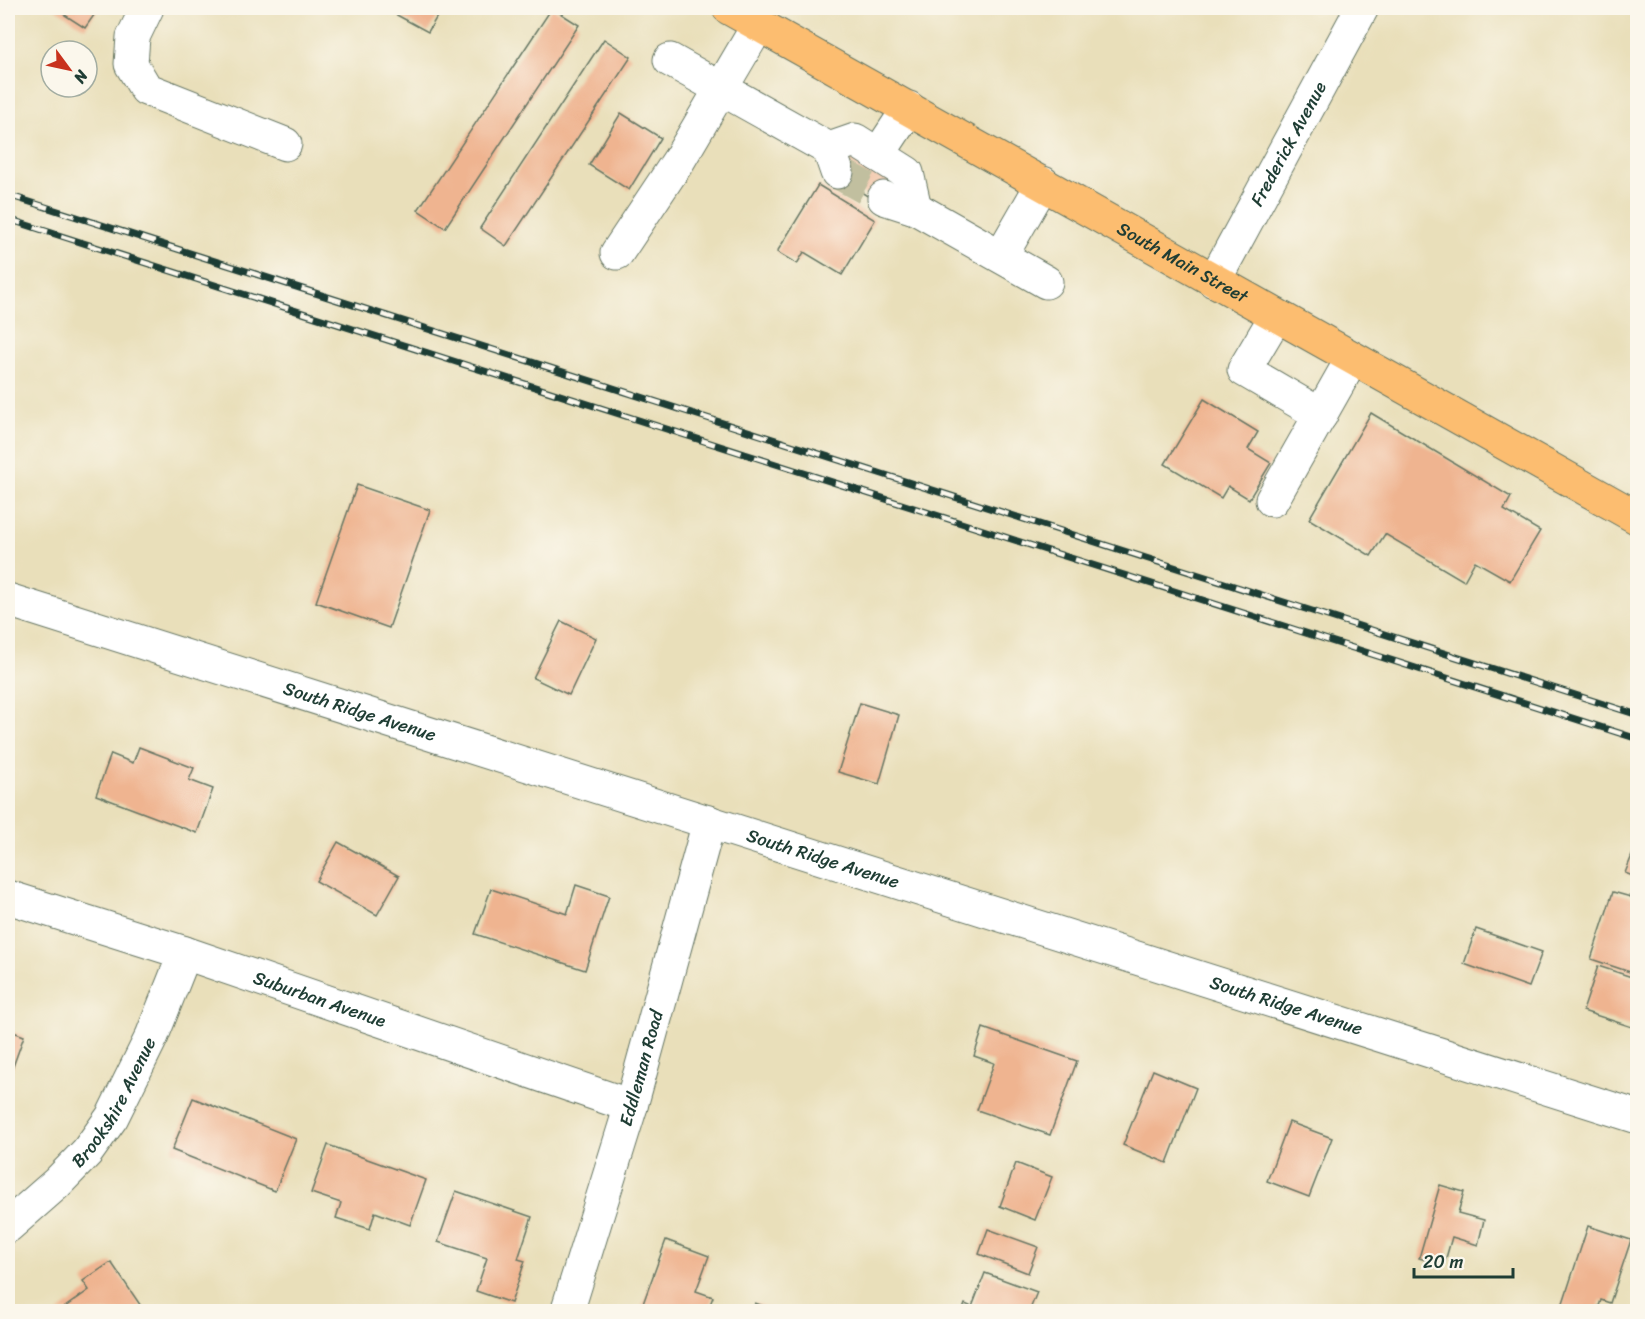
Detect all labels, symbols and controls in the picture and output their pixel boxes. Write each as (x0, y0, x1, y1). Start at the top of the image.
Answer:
north arrow (39, 39, 99, 99)
text: N (65, 64, 97, 90)
street label: Frederick Avenue (1241, 75, 1336, 212)
street label: South Main Street (1111, 213, 1255, 312)
street label: South Ridge Avenue (279, 672, 440, 751)
street label: South Ridge Avenue (742, 819, 903, 898)
street label: Suburban Avenue (249, 962, 391, 1037)
street label: South Ridge Avenue (1206, 966, 1367, 1045)
street label: Eddleman Road (610, 1005, 673, 1130)
street label: Brookshire Avenue (64, 1031, 165, 1176)
scale bar (1414, 1241, 1513, 1279)
text: 20 m (1423, 1246, 1463, 1278)

